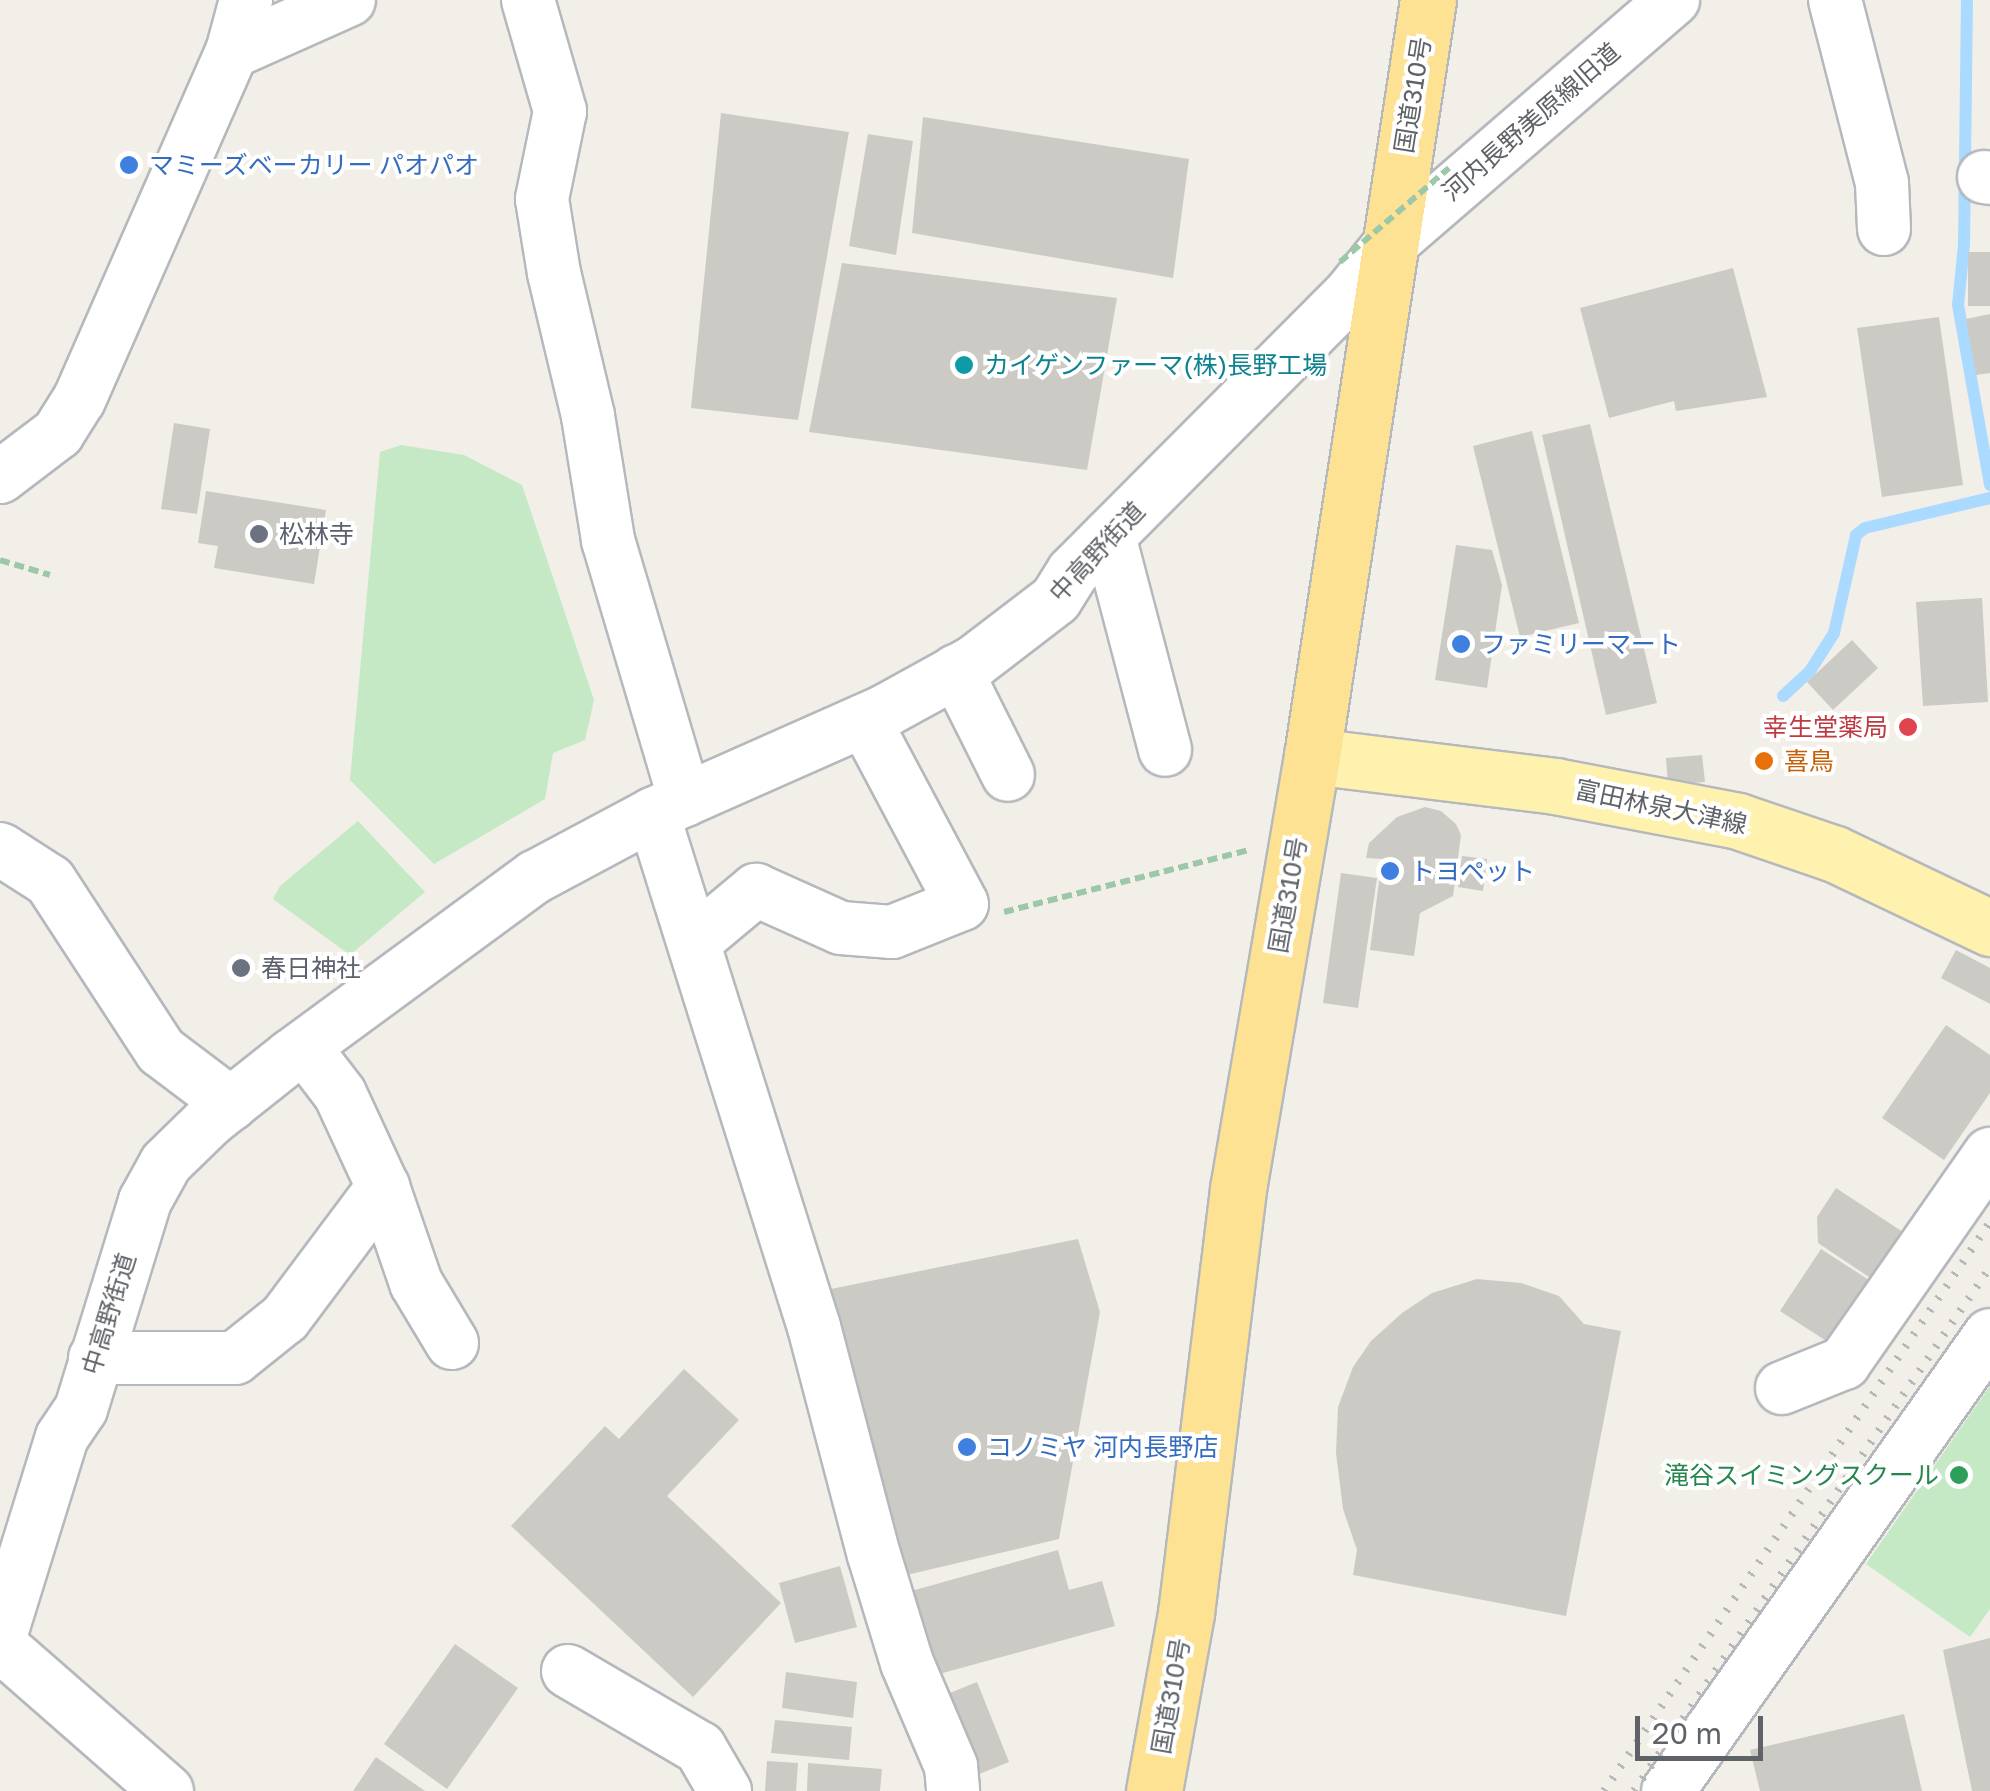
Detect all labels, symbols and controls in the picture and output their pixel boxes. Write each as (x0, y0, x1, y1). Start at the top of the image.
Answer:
street label: 国道310号 (1389, 35, 1437, 155)
street label: 河内長野美原線旧道 (1436, 37, 1626, 207)
place label: マミーズベーカリー パオパオ (149, 150, 480, 180)
marker: マミーズベーカリー パオパオ (118, 154, 140, 176)
place label: カイゲンファーマ(株)長野工場 (984, 350, 1328, 380)
marker: カイゲンファーマ(株)長野工場 (953, 354, 975, 376)
street label: 中高野街道 (1043, 496, 1151, 608)
place label: 松林寺 (279, 519, 354, 549)
marker: 松林寺 (248, 523, 270, 545)
place label: ファミリーマート (1481, 629, 1681, 659)
marker: ファミリーマート (1450, 633, 1472, 655)
place label: 幸生堂薬局 (1763, 712, 1888, 742)
marker: 幸生堂薬局 (1897, 716, 1919, 738)
place label: 喜鳥 (1784, 746, 1834, 776)
marker: 喜鳥 (1753, 750, 1775, 772)
street label: 富田林泉大津線 (1572, 774, 1750, 840)
street label: 国道310号 (1263, 835, 1313, 955)
place label: トヨペット (1410, 856, 1535, 886)
marker: トヨペット (1379, 860, 1401, 882)
place label: 春日神社 (261, 953, 361, 983)
marker: 春日神社 (230, 957, 252, 979)
street label: 中高野街道 (76, 1250, 142, 1378)
place label: コノミヤ 河内長野店 (987, 1432, 1218, 1462)
marker: コノミヤ 河内長野店 (956, 1436, 978, 1458)
place label: 滝谷スイミングスクール (1664, 1460, 1939, 1490)
marker: 滝谷スイミングスクール (1948, 1464, 1970, 1486)
street label: 国道310号 (1146, 1636, 1196, 1756)
scale bar (1640, 1696, 1768, 1758)
text: 20 m (1652, 1715, 1722, 1751)

